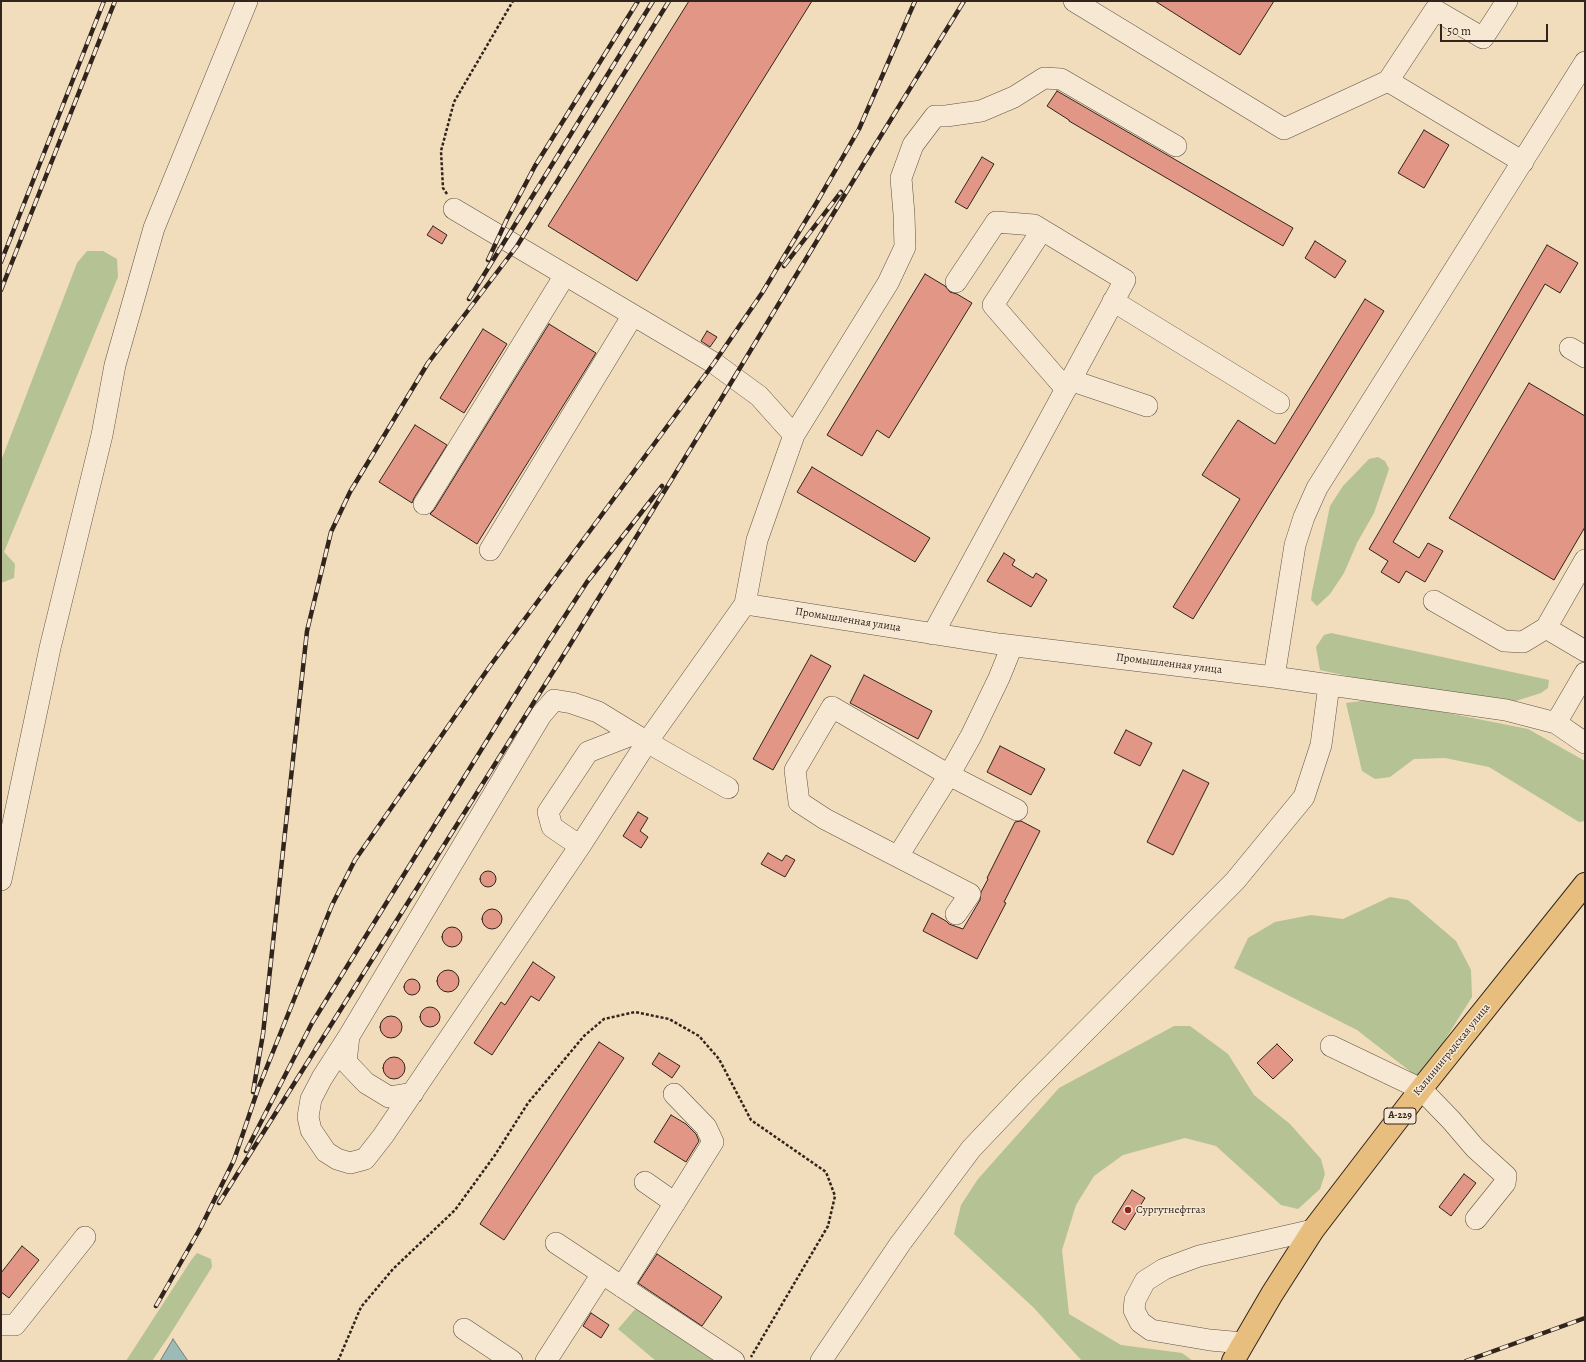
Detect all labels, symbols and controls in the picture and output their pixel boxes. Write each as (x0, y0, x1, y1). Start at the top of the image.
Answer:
scale bar (1442, 16, 1550, 42)
text: 50 m (1447, 23, 1471, 39)
street label: Промышленная улица (794, 605, 902, 635)
street label: Промышленная улица (1115, 651, 1223, 677)
street label: Калининградская улица (1411, 1001, 1493, 1099)
road number: А-229 (1384, 1108, 1416, 1124)
place label: Сургутнефтгаз (1136, 1203, 1205, 1217)
marker: Сургутнефтгаз (1123, 1205, 1133, 1215)

